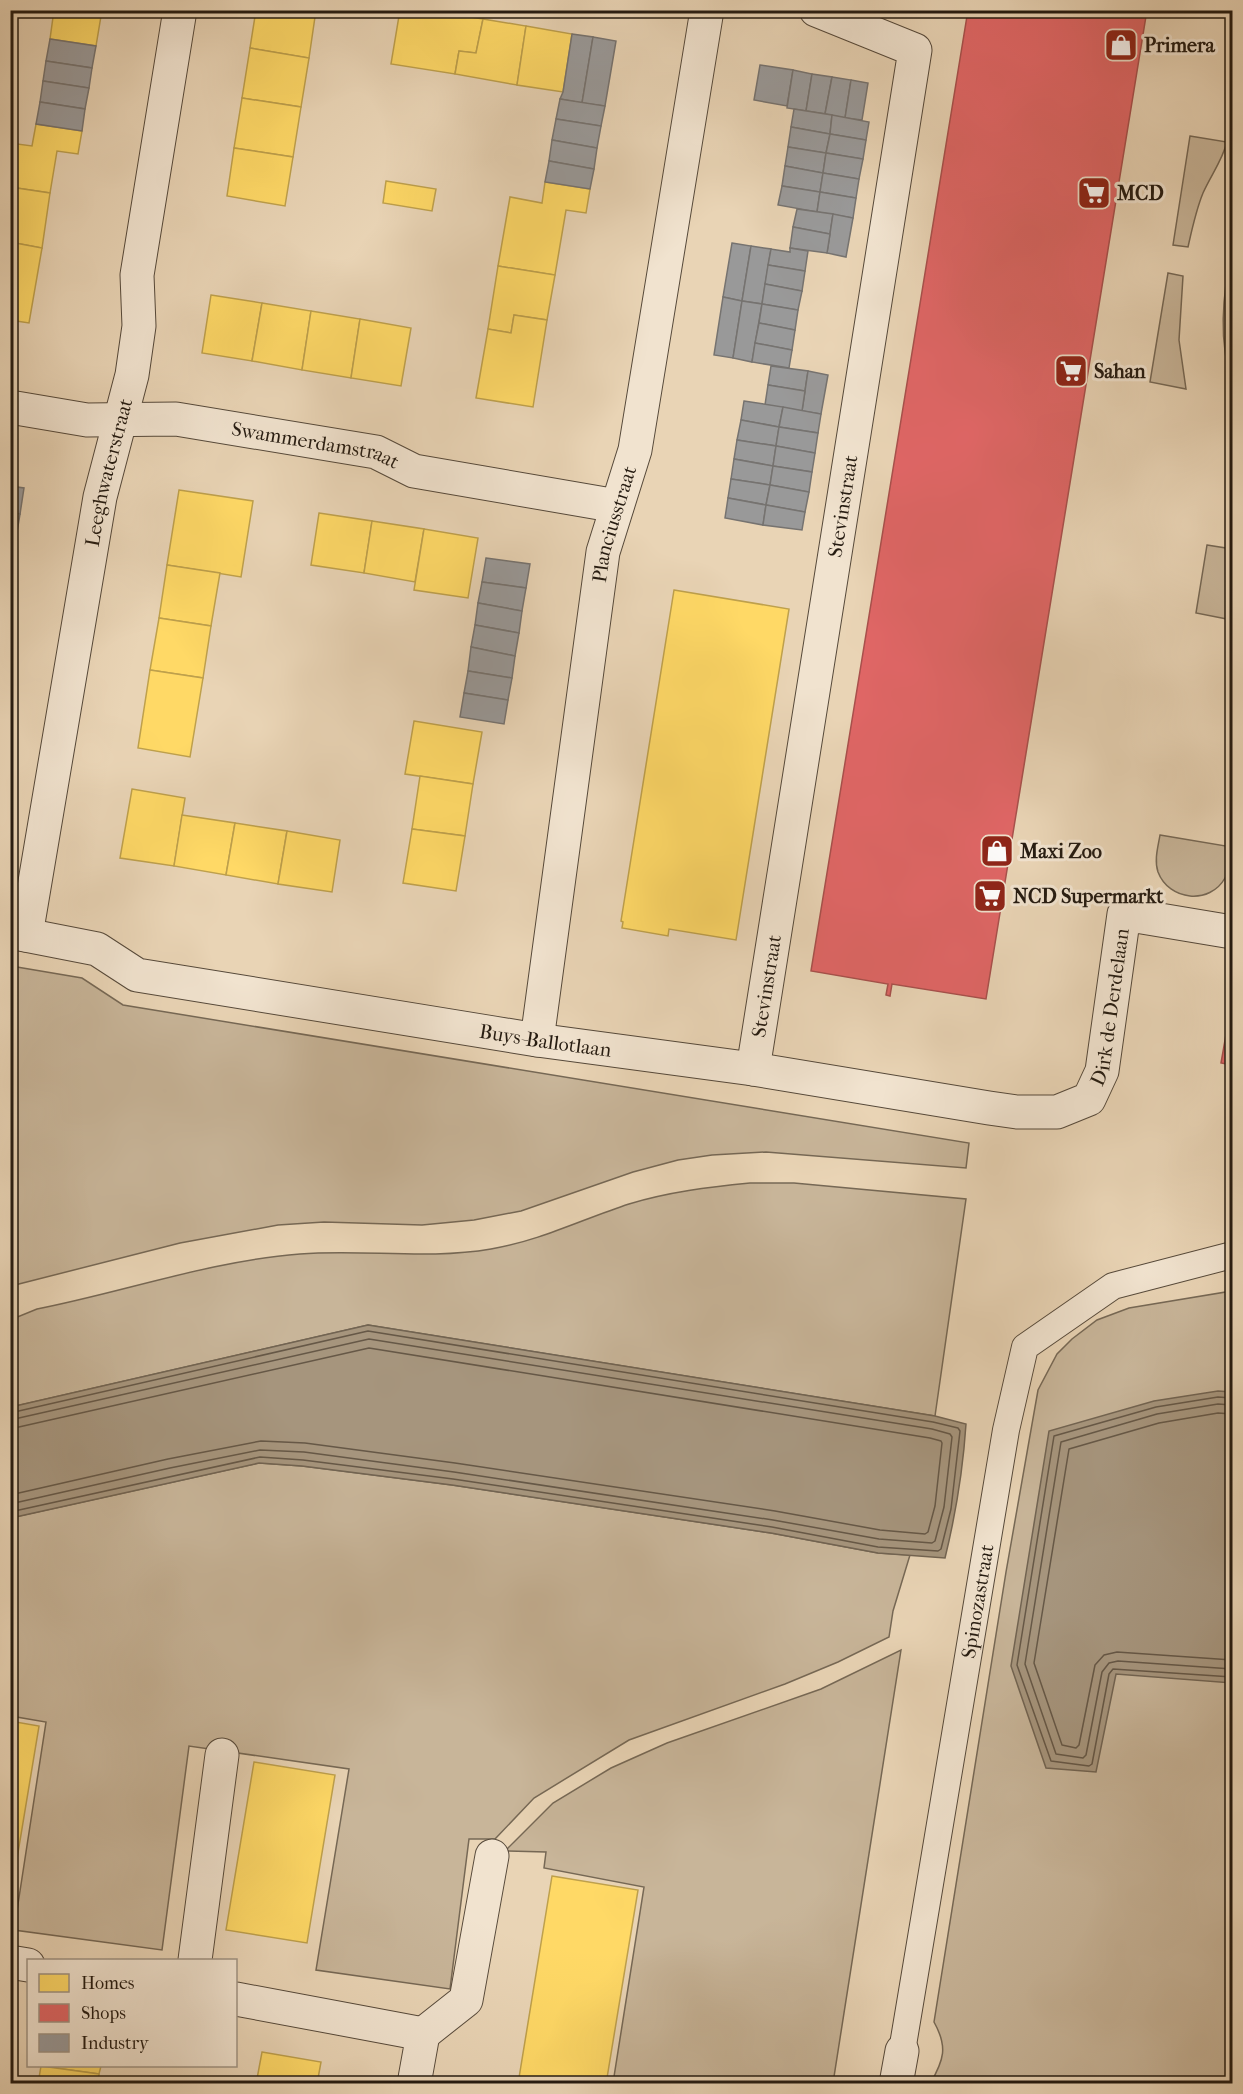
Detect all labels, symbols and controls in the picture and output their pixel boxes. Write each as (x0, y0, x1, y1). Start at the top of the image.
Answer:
shop icon: Primera (1103, 27, 1139, 63)
place label: Primera (1144, 34, 1215, 57)
supermarket icon: MCD (1076, 175, 1112, 211)
place label: MCD (1116, 182, 1164, 205)
supermarket icon: Sahan (1053, 353, 1089, 389)
place label: Sahan (1094, 360, 1146, 383)
street label: Leeghwaterstraat (81, 396, 137, 548)
street label: Swammerdamstraat (230, 417, 403, 474)
street label: Stevinstraat (824, 453, 862, 559)
street label: Planciusstraat (588, 463, 641, 584)
shop icon: Maxi Zoo (979, 833, 1015, 869)
place label: Maxi Zoo (1019, 840, 1102, 863)
supermarket icon: NCD Supermarkt (972, 878, 1008, 914)
place label: NCD Supermarkt (1013, 885, 1164, 908)
street label: Dirk de Derdelaan (1086, 926, 1134, 1090)
street label: Stevinstraat (747, 933, 786, 1039)
street label: Buys-Ballotlaan (478, 1020, 613, 1062)
street label: Spinozastraat (957, 1543, 999, 1660)
legend (27, 1959, 237, 2067)
text: Homes (81, 1973, 135, 1994)
text: Shops (81, 2003, 126, 2024)
text: Industry (81, 2033, 150, 2054)

